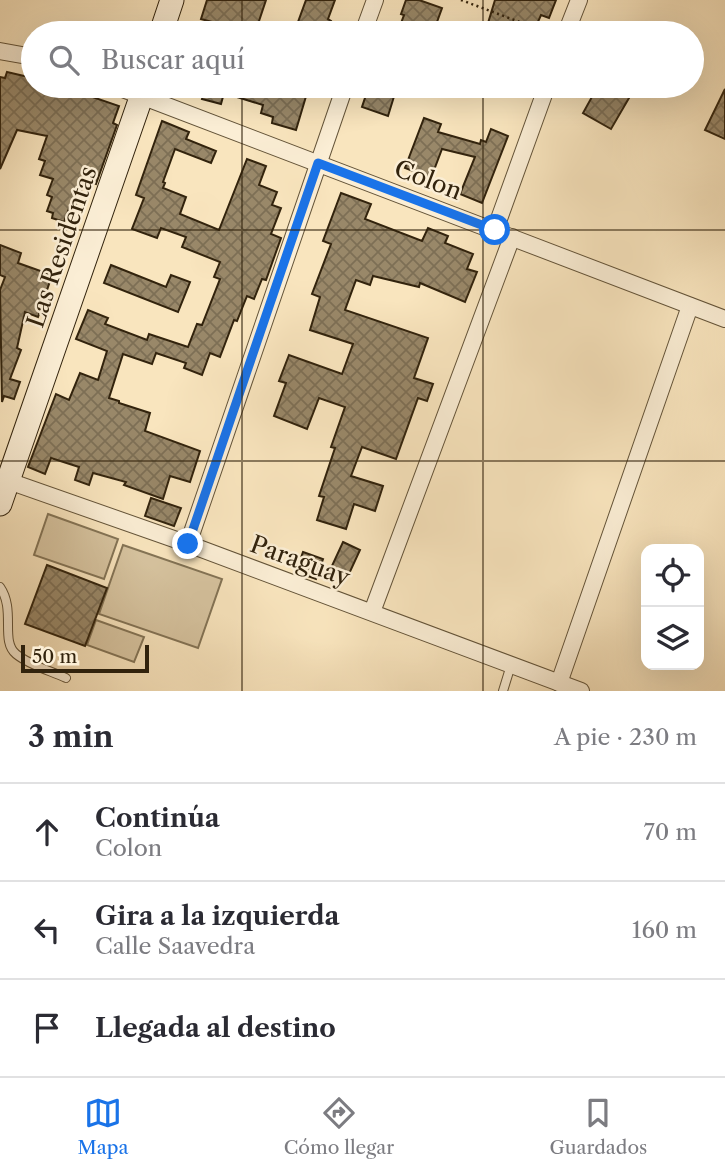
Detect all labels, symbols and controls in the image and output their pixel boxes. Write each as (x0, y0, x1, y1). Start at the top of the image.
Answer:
search box (21, 21, 704, 98)
icon: search (45, 41, 83, 79)
text: Buscar aquí (101, 44, 245, 76)
street label: Colon (390, 153, 466, 206)
street label: Las Residentas (20, 162, 103, 331)
route start (479, 214, 510, 245)
route end (172, 528, 203, 559)
street label: Paraguay (246, 529, 354, 592)
map controls (641, 544, 704, 670)
button: locate (641, 544, 704, 607)
button: layers (641, 607, 704, 670)
scale bar (21, 642, 149, 674)
text: 50 m (32, 645, 77, 668)
text: 3 min (28, 718, 114, 755)
text: A pie · 230 m (554, 723, 697, 751)
text: Continúa (95, 802, 220, 834)
icon: ahead (28, 813, 66, 851)
text: 70 m (644, 818, 697, 846)
text: Colon (95, 834, 162, 862)
text: Gira a la izquierda (95, 900, 340, 932)
icon: left (28, 911, 66, 949)
text: 160 m (632, 916, 697, 944)
text: Calle Saavedra (95, 932, 255, 960)
icon: arrive (28, 1009, 66, 1047)
text: Llegada al destino (95, 1012, 336, 1044)
tab: Mapa (78, 1094, 128, 1159)
tab: Cómo llegar (284, 1094, 394, 1159)
tab: Guardados (549, 1094, 647, 1159)

